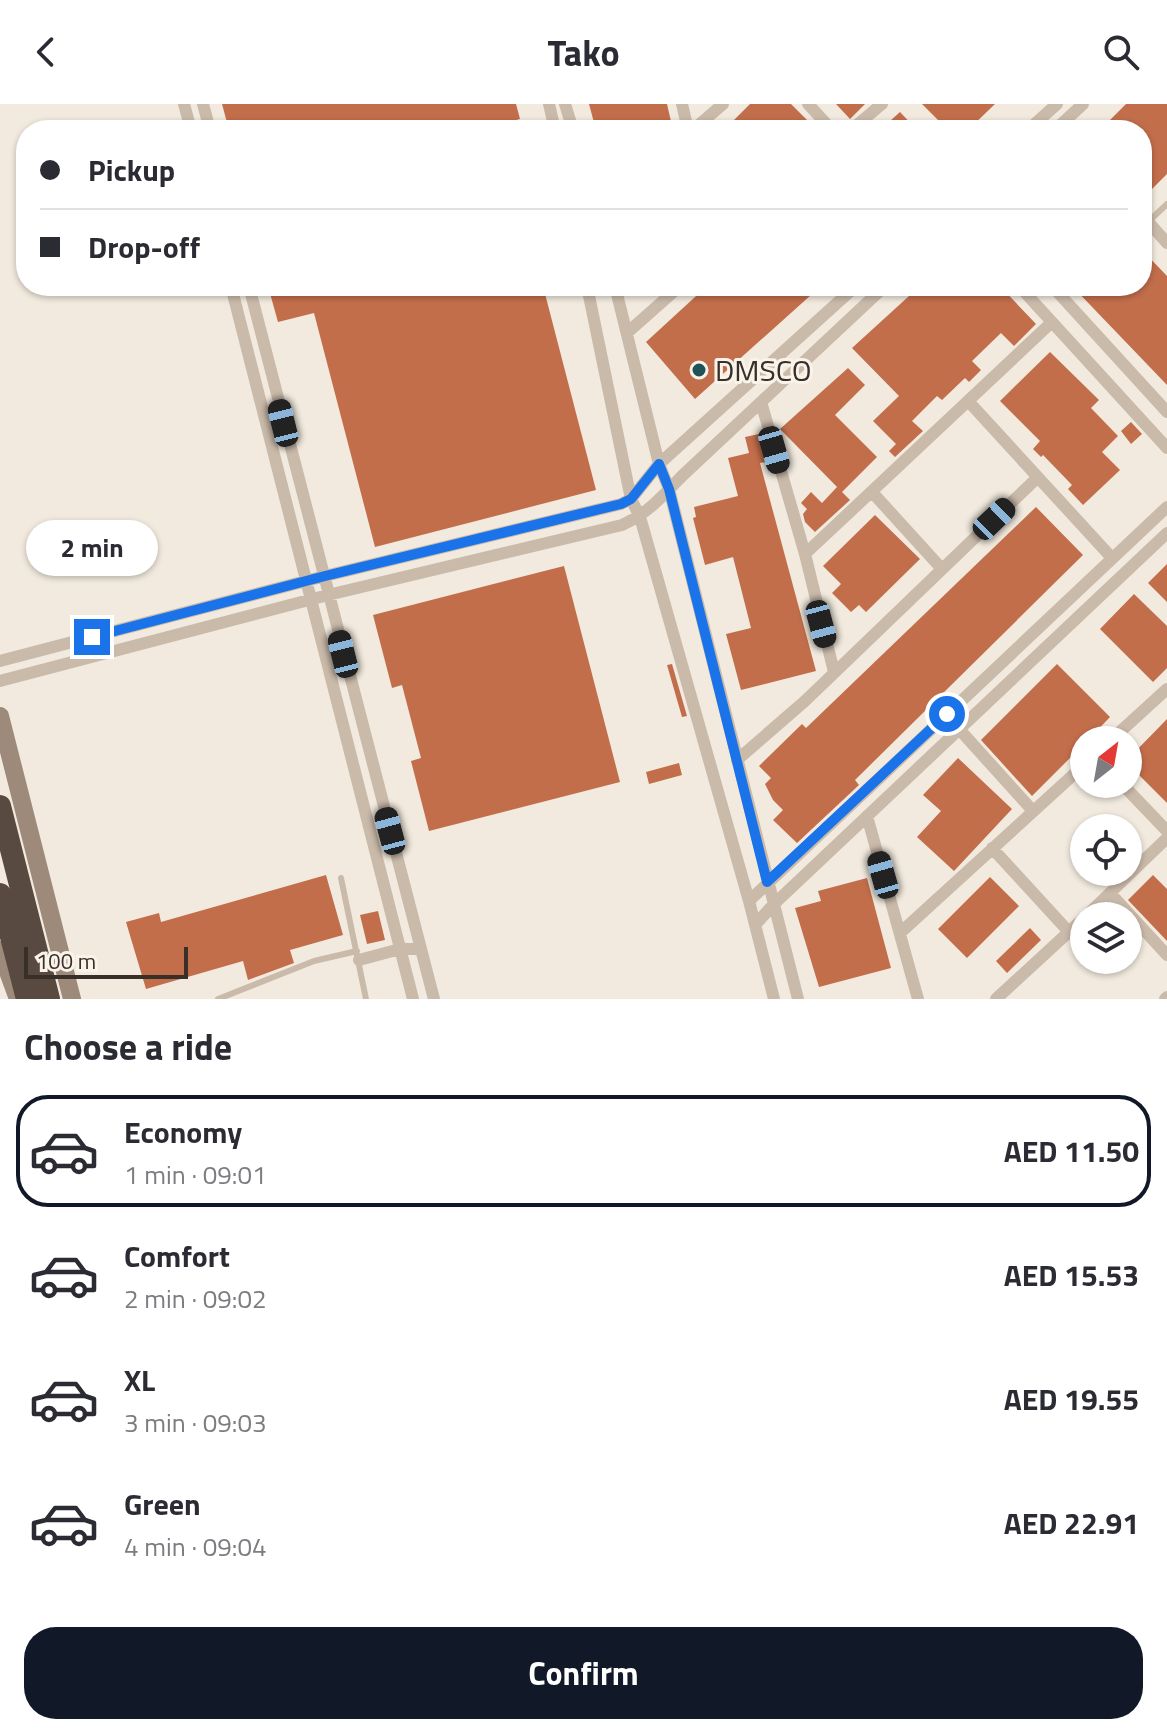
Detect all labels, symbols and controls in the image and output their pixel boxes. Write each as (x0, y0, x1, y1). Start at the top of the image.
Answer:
text: Tako (547, 25, 620, 80)
icon: back (24, 30, 68, 74)
icon: search (1099, 30, 1143, 74)
text: Pickup (88, 147, 175, 193)
text: Drop-off (88, 224, 200, 270)
place label: DMSCO (715, 347, 812, 393)
marker: DMSCO (690, 361, 708, 379)
car (266, 397, 300, 449)
car (756, 424, 792, 476)
car (968, 494, 1020, 544)
callout: 2 min (26, 521, 158, 577)
text: 2 min (60, 528, 124, 567)
car (803, 598, 839, 650)
route end (74, 619, 110, 655)
car (326, 628, 360, 680)
route start (929, 696, 965, 732)
north arrow (1070, 726, 1142, 798)
map controls (1070, 726, 1142, 974)
car (372, 805, 408, 857)
button: locate (1070, 814, 1142, 886)
car (865, 849, 901, 901)
button: layers (1070, 902, 1142, 974)
scale bar (24, 943, 188, 979)
text: 100 m (36, 944, 96, 978)
text: Choose a ride (24, 1019, 232, 1074)
text: Economy (124, 1109, 242, 1155)
icon: car (28, 1115, 100, 1187)
text: AED 11.50 (1004, 1128, 1139, 1174)
text: 1 min · 09:01 (124, 1155, 267, 1194)
text: Comfort (124, 1233, 230, 1279)
icon: car (28, 1239, 100, 1311)
text: AED 15.53 (1004, 1252, 1139, 1298)
text: 2 min · 09:02 (124, 1279, 267, 1318)
text: XL (124, 1357, 155, 1403)
icon: car (28, 1363, 100, 1435)
text: AED 19.55 (1004, 1376, 1139, 1422)
text: 3 min · 09:03 (124, 1403, 267, 1442)
text: Green (124, 1481, 201, 1527)
icon: car (28, 1487, 100, 1559)
text: AED 22.91 (1004, 1500, 1139, 1546)
text: 4 min · 09:04 (124, 1527, 267, 1566)
button: Confirm (24, 1627, 1143, 1719)

